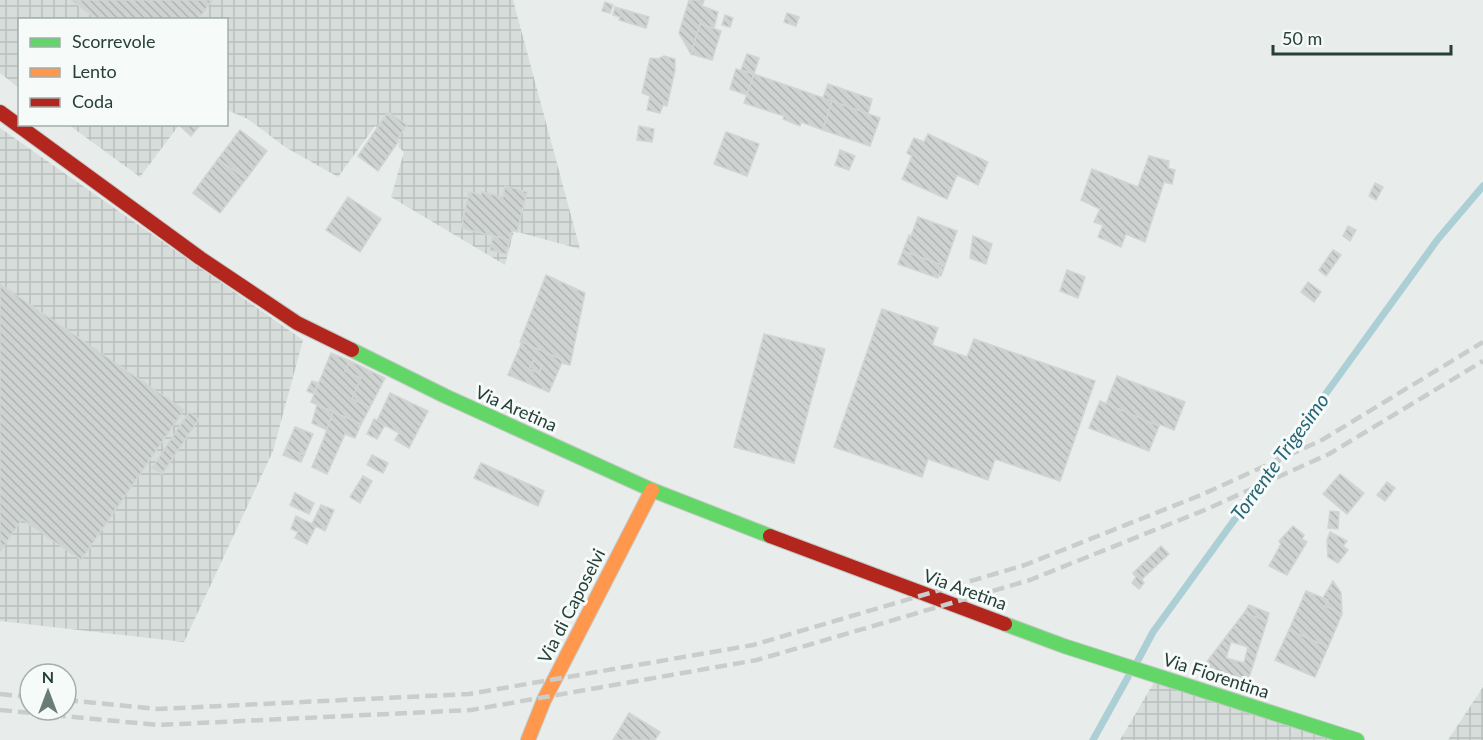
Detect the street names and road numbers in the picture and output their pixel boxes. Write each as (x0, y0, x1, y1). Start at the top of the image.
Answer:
street label: Via Aretina (472, 380, 561, 436)
street label: Via di Caposelvi (533, 545, 609, 666)
street label: Via Aretina (921, 564, 1010, 614)
street label: Via Fiorentina (1160, 648, 1272, 703)

